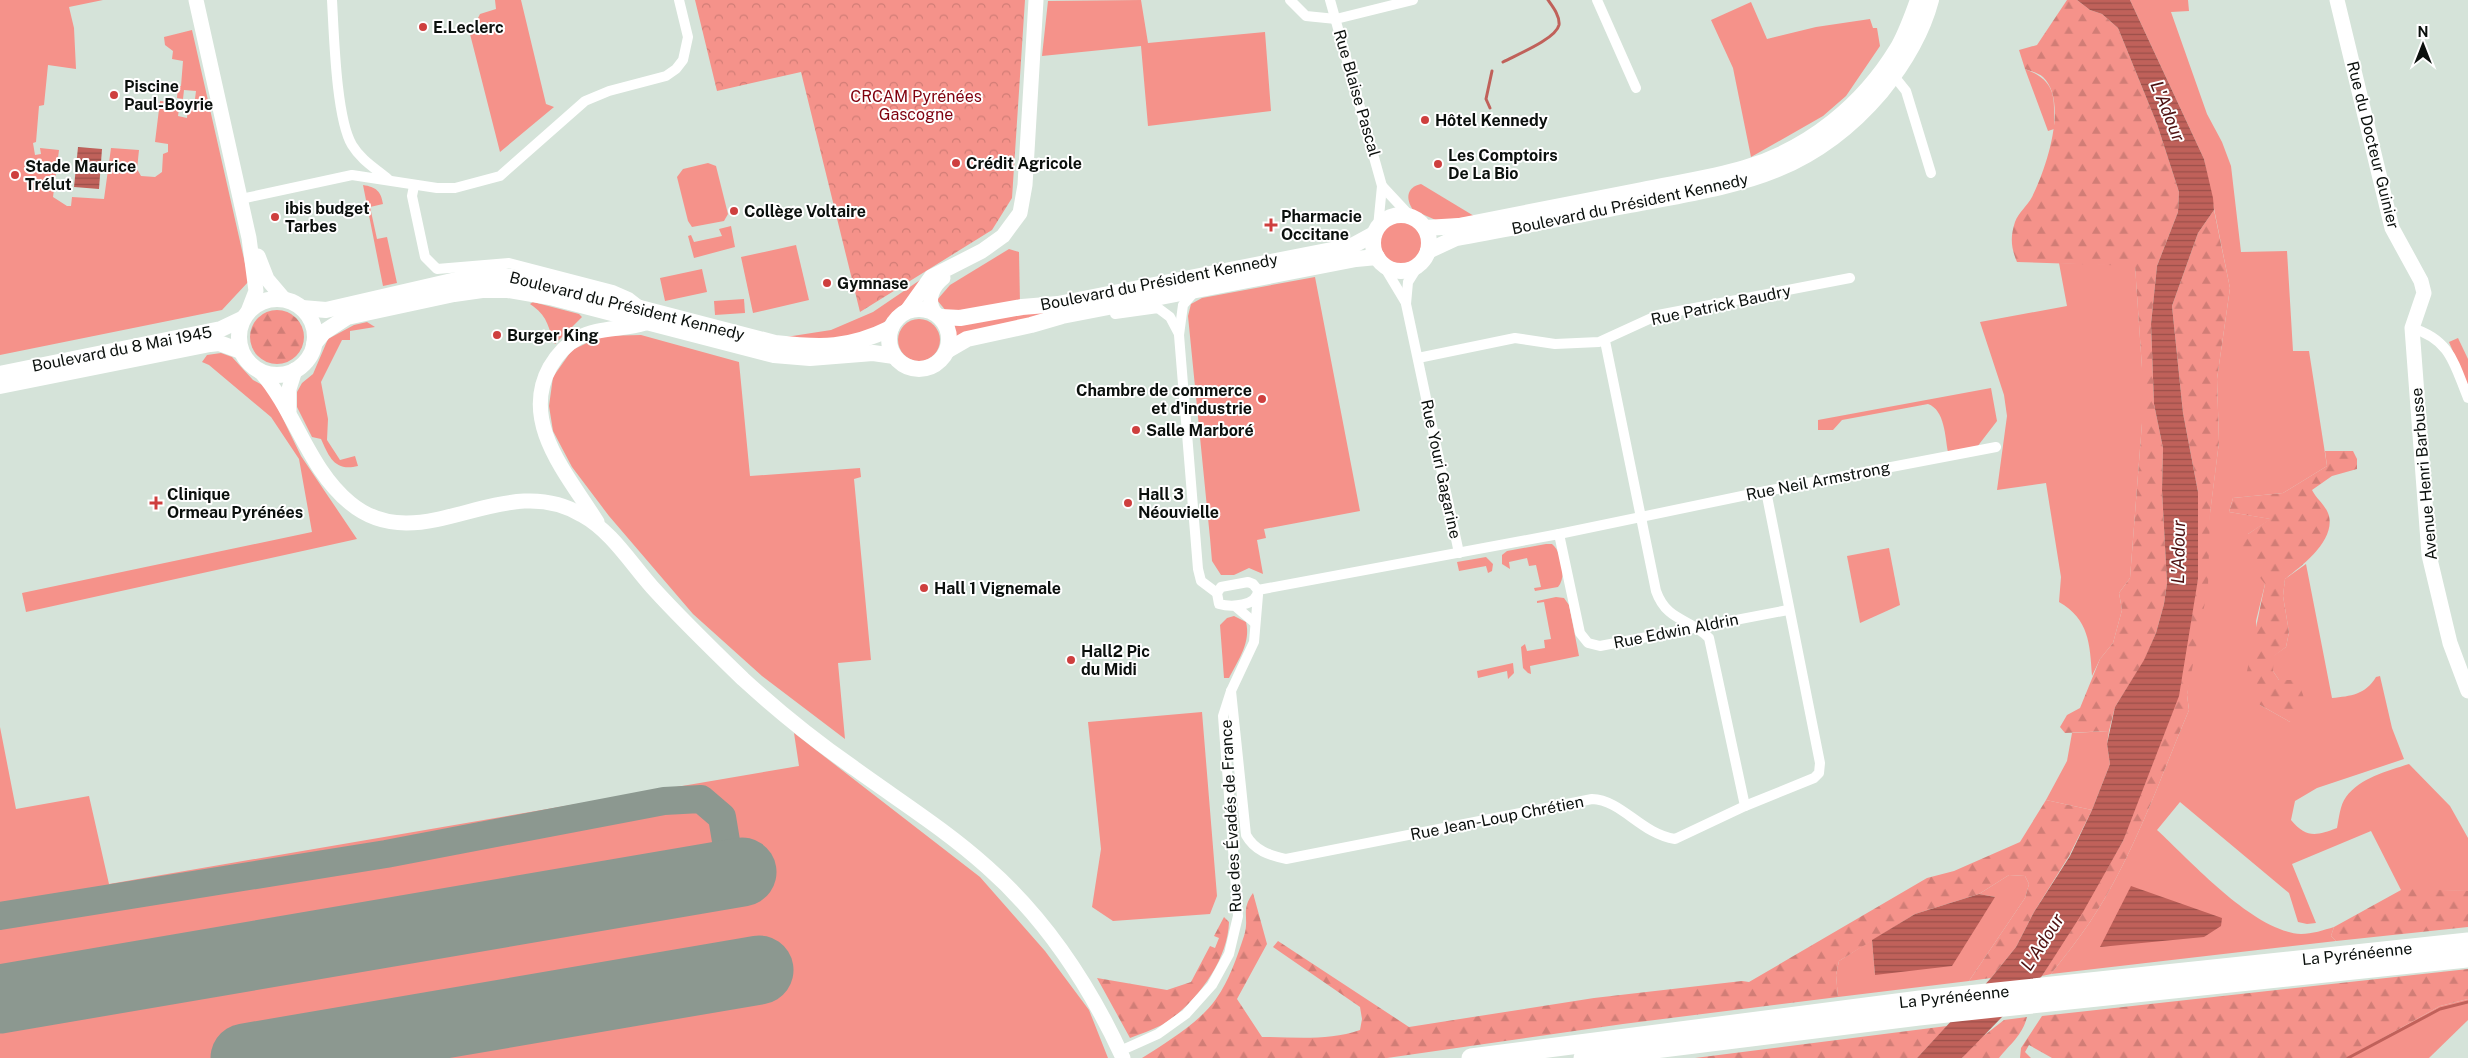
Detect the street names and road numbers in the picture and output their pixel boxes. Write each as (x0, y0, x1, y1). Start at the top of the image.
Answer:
street label: Rue Blaise Pascal (1330, 27, 1384, 159)
street label: Rue du Docteur Guinier (2343, 59, 2403, 231)
street label: Boulevard du Président Kennedy (1510, 170, 1751, 238)
street label: Boulevard du Président Kennedy (1039, 250, 1280, 314)
street label: Boulevard du Président Kennedy (508, 268, 747, 345)
street label: Rue Patrick Baudry (1649, 281, 1793, 329)
street label: Boulevard du 8 Mai 1945 (30, 322, 214, 376)
street label: Avenue Henri Barbusse (2407, 387, 2441, 561)
street label: Rue Youri Gagarine (1417, 398, 1465, 540)
street label: Rue Neil Armstrong (1744, 458, 1892, 504)
street label: Rue Edwin Aldrin (1612, 610, 1740, 652)
street label: Rue des Évadés de France (1215, 719, 1246, 913)
street label: Rue Jean-Loup Chrétien (1409, 792, 1585, 844)
street label: La Pyrénéenne (2301, 939, 2413, 969)
street label: La Pyrénéenne (1898, 982, 2010, 1012)

